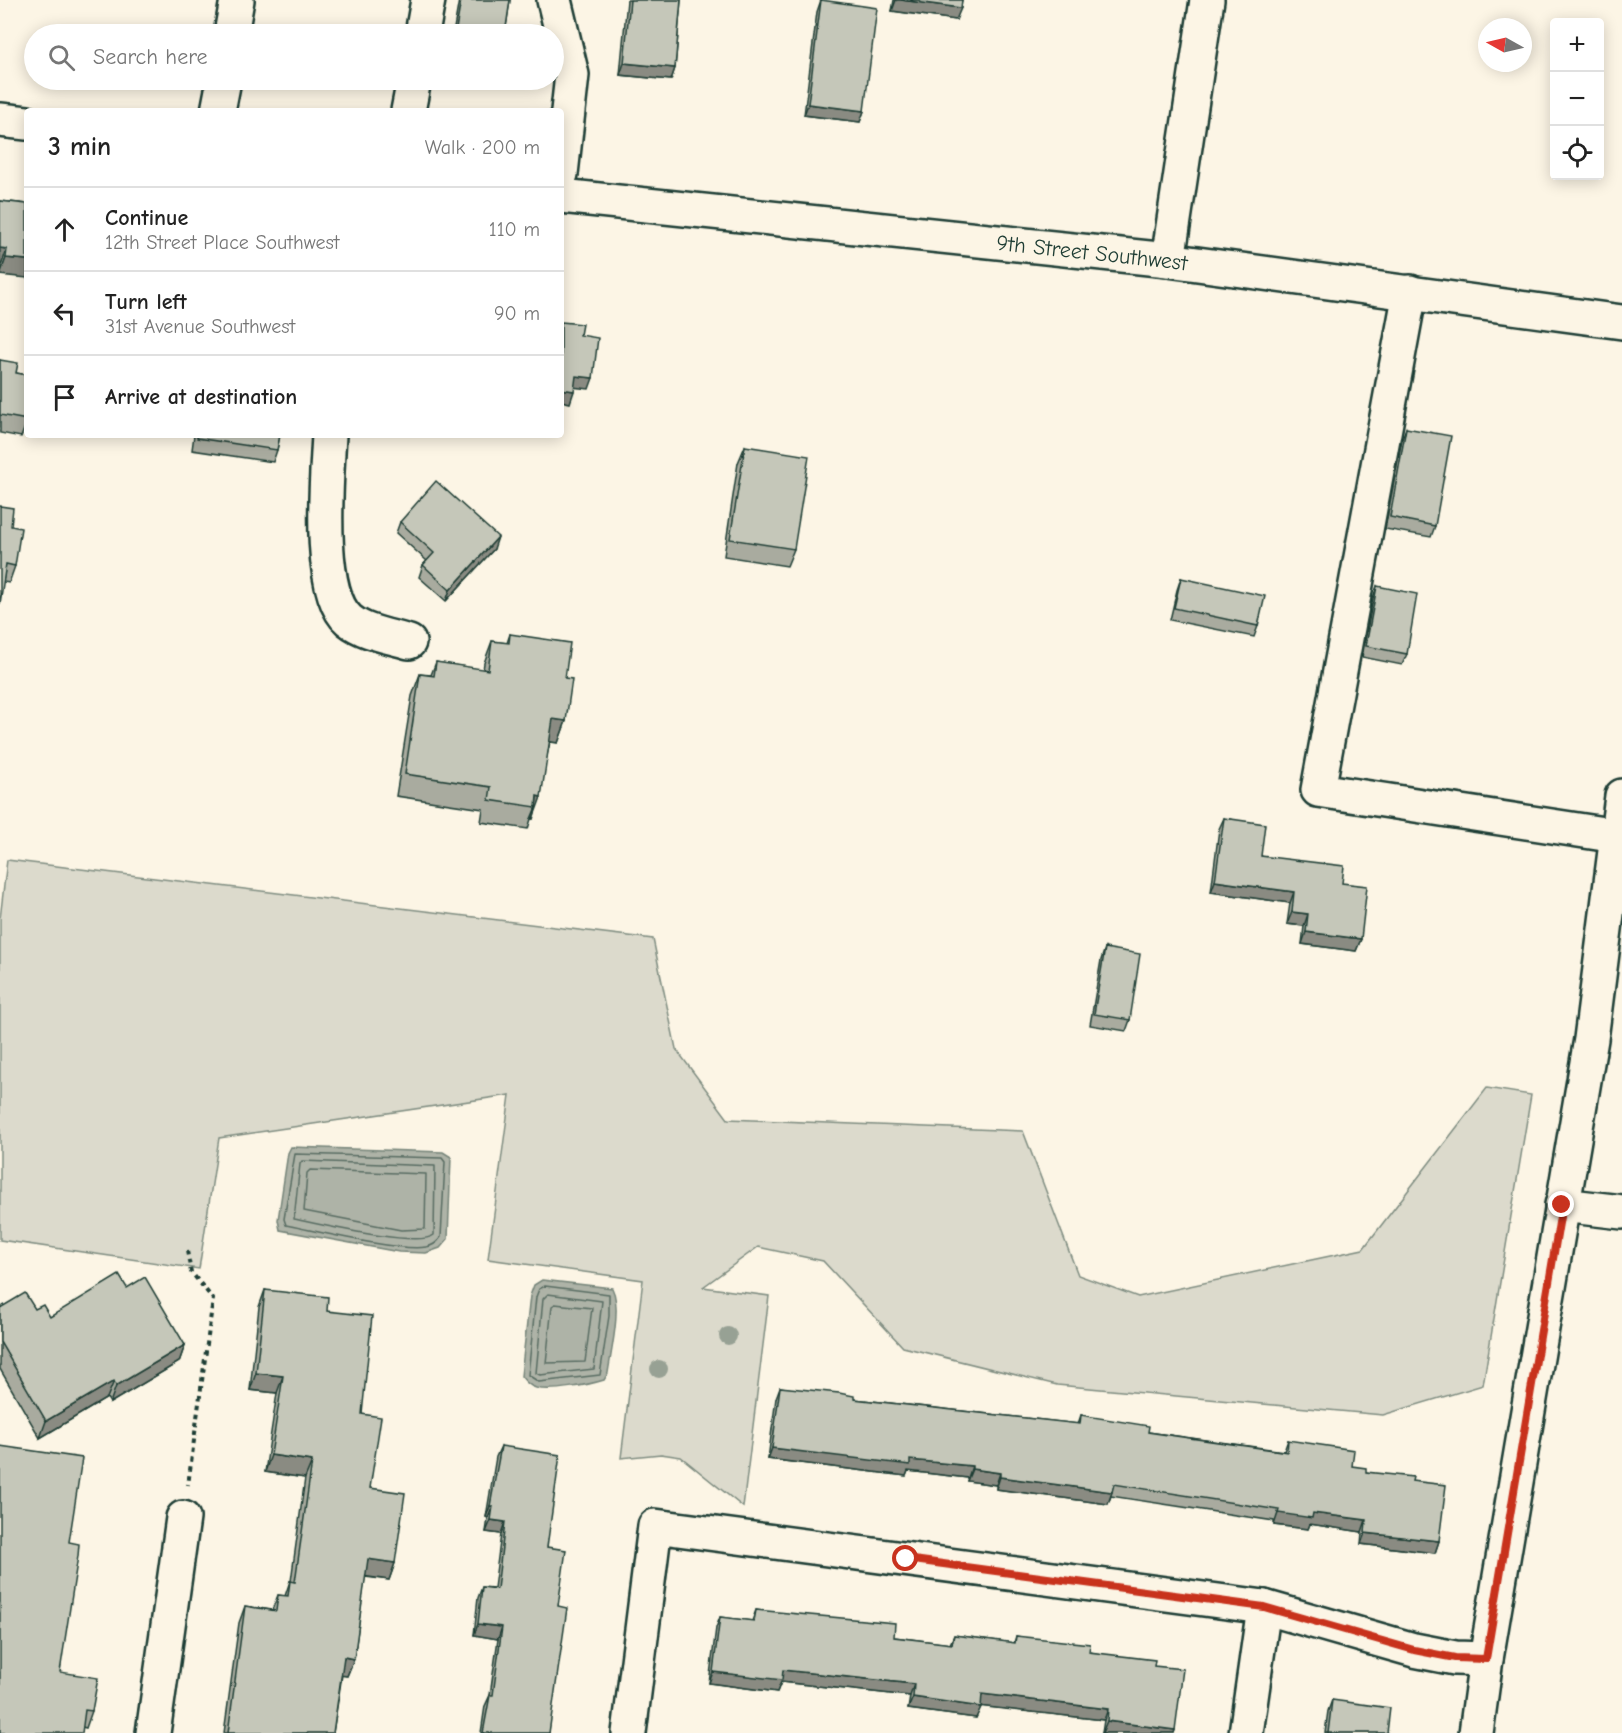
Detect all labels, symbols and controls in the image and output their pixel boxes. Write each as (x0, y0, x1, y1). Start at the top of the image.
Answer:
north arrow (1478, 18, 1532, 72)
map controls (1550, 18, 1604, 180)
button: + (1550, 18, 1604, 72)
search box (24, 24, 564, 90)
icon: search (45, 41, 78, 74)
text: Search here (93, 44, 208, 70)
button: − (1550, 72, 1604, 126)
button: locate (1550, 126, 1604, 180)
text: 3 min (48, 132, 111, 162)
text: Walk · 200 m (425, 136, 540, 159)
text: Continue (105, 205, 188, 231)
icon: ahead (48, 213, 81, 246)
text: 110 m (489, 218, 540, 241)
street label: 9th Street Southwest (995, 230, 1190, 277)
text: 12th Street Place Southwest (105, 231, 339, 254)
text: Turn left (105, 289, 187, 315)
icon: left (48, 297, 81, 330)
text: 90 m (494, 302, 540, 325)
text: 31st Avenue Southwest (105, 315, 295, 338)
icon: arrive (48, 381, 81, 414)
text: Arrive at destination (105, 384, 297, 410)
route end (1548, 1191, 1574, 1217)
route start (892, 1545, 918, 1571)

